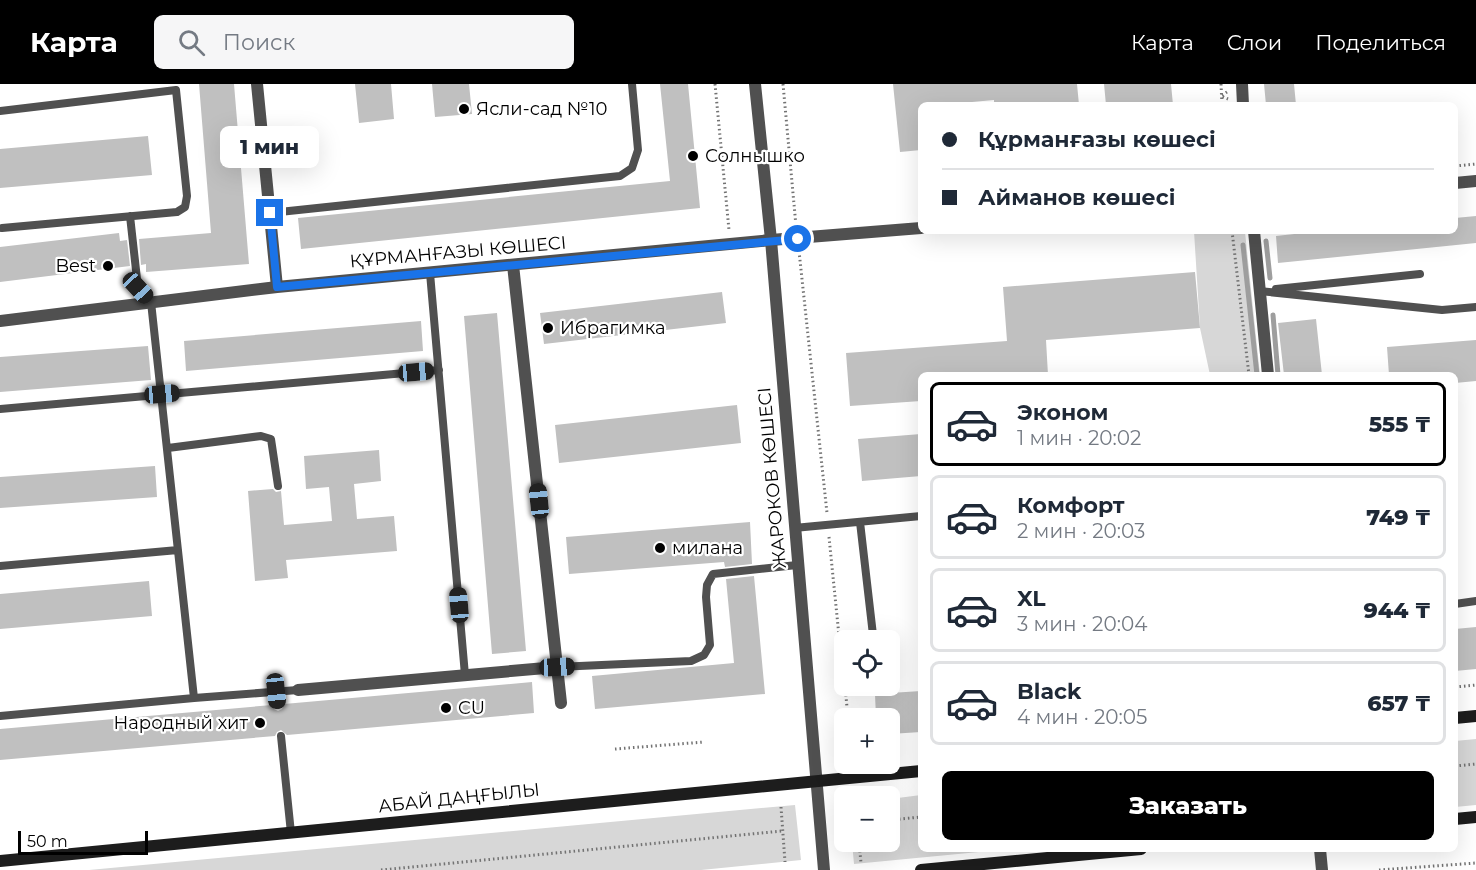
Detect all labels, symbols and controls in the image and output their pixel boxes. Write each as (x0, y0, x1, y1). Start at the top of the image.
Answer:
search box (154, 15, 574, 69)
text: Карта (30, 25, 118, 59)
icon: search (175, 26, 208, 59)
text: Поиск (223, 29, 295, 56)
text: Карта (1131, 30, 1194, 55)
text: Слои (1227, 30, 1282, 55)
text: Поделиться (1315, 30, 1446, 55)
place label: Ясли-сад №10 (476, 98, 607, 120)
marker: Ясли-сад №10 (457, 102, 471, 116)
callout: 1 мин (220, 126, 320, 168)
text: Құрманғазы көшесі (978, 126, 1216, 153)
text: 1 мин (240, 135, 299, 159)
place label: Солнышко (705, 145, 805, 167)
marker: Солнышко (686, 149, 700, 163)
text: Айманов көшесі (978, 184, 1175, 211)
route end (256, 199, 283, 226)
route start (784, 225, 811, 252)
street label: ҚҰРМАНҒАЗЫ КӨШЕСІ (349, 232, 567, 272)
place label: Best (55, 255, 96, 277)
marker: Best (101, 259, 115, 273)
car (119, 269, 157, 307)
place label: Ибрагимка (560, 317, 665, 339)
marker: Ибрагимка (541, 321, 555, 335)
car (397, 361, 435, 383)
car (143, 383, 181, 405)
street label: ЖАРОКОВ КӨШЕСІ (753, 386, 791, 570)
icon: car (945, 397, 999, 451)
text: Эконом (1017, 399, 1108, 426)
text: 555 ₸ (1369, 411, 1431, 438)
text: 1 мин · 20:02 (1017, 426, 1141, 450)
car (528, 482, 550, 520)
icon: car (945, 490, 999, 544)
text: Комфорт (1017, 492, 1125, 519)
text: 749 ₸ (1366, 504, 1431, 531)
text: 2 мин · 20:03 (1017, 519, 1145, 543)
place label: милана (672, 537, 743, 559)
marker: милана (653, 541, 667, 555)
icon: car (945, 583, 999, 637)
text: XL (1017, 585, 1046, 612)
car (448, 586, 470, 624)
text: 944 ₸ (1363, 597, 1431, 624)
text: 3 мин · 20:04 (1017, 612, 1147, 636)
map controls (834, 630, 900, 852)
button: locate (834, 630, 900, 696)
car (539, 657, 575, 677)
car (265, 672, 287, 710)
icon: car (945, 676, 999, 730)
text: Black (1017, 678, 1081, 705)
text: 657 ₸ (1367, 690, 1431, 717)
place label: CU (458, 697, 485, 719)
marker: CU (439, 701, 453, 715)
text: 4 мин · 20:05 (1017, 705, 1147, 729)
button: + (834, 708, 900, 774)
place label: Народный хит (114, 712, 248, 734)
marker: Народный хит (253, 716, 267, 730)
button: Заказать (942, 771, 1434, 840)
street label: АБАЙ ДАҢҒЫЛЫ (377, 779, 541, 817)
button: − (834, 786, 900, 852)
scale bar (18, 828, 148, 856)
text: 50 m (27, 832, 68, 851)

